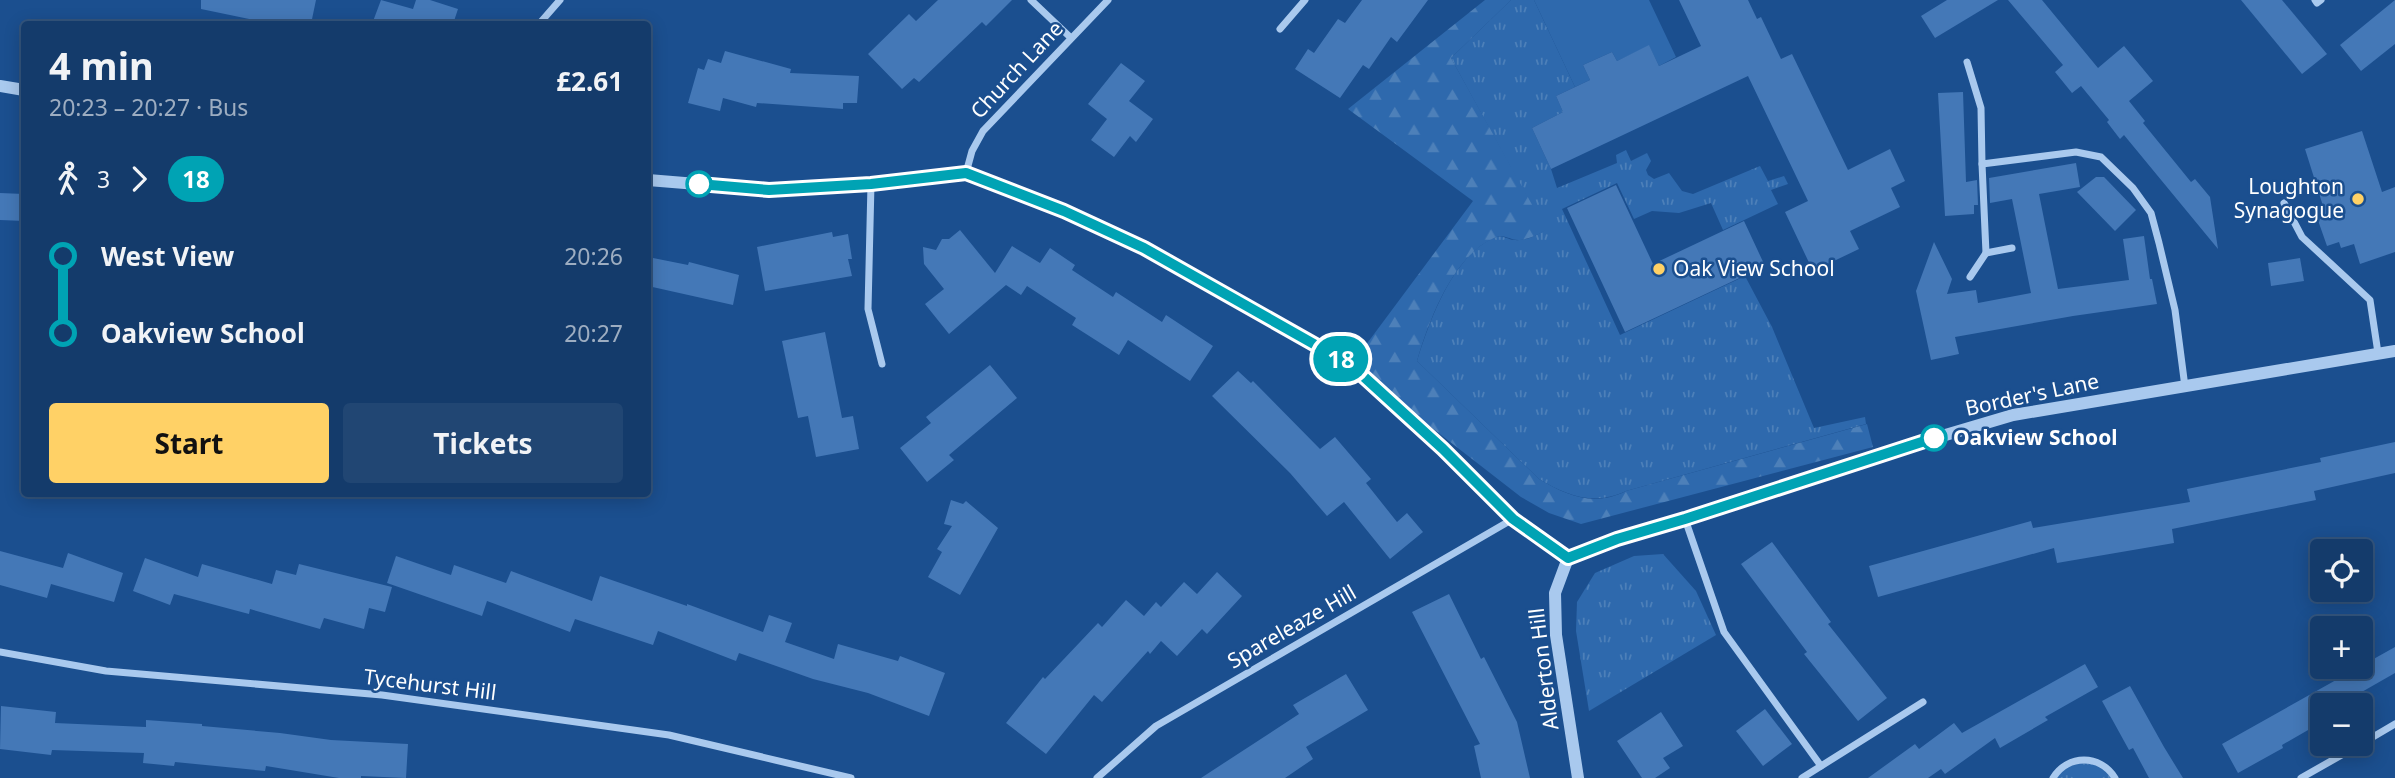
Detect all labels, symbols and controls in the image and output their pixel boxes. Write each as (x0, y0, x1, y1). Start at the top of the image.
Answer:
street label: Church Lane (964, 15, 1069, 124)
text: 4 min (49, 39, 154, 91)
text: £2.61 (556, 63, 623, 99)
text: 20:23 – 20:27 · Bus (49, 91, 248, 123)
icon: walk (49, 160, 87, 198)
icon: forward (120, 160, 158, 198)
text: 18 (182, 162, 210, 195)
text: 3 (97, 163, 110, 195)
unlabelled marker (686, 171, 712, 197)
place label: Loughton Synagogue (2234, 172, 2344, 224)
marker: Loughton Synagogue (2350, 191, 2366, 207)
text: West View (101, 238, 234, 274)
text: 20:26 (564, 240, 623, 272)
place label: Oak View School (1673, 254, 1835, 282)
marker: Oak View School (1651, 261, 1667, 277)
text: Oakview School (101, 315, 305, 351)
text: 20:27 (564, 317, 623, 349)
line badge: 18 (1310, 336, 1372, 382)
text: 18 (1327, 342, 1355, 375)
street label: Border's Lane (1962, 366, 2101, 422)
button: Start (49, 403, 329, 483)
button: Tickets (343, 403, 623, 483)
place label: Oakview School (1953, 423, 2118, 451)
marker: Oakview School (1921, 425, 1947, 451)
map controls (2310, 539, 2373, 756)
button: locate (2310, 539, 2373, 602)
street label: Spareleaze Hill (1222, 578, 1361, 674)
street label: Alderton Hill (1522, 606, 1564, 732)
button: + (2310, 616, 2373, 679)
street label: Tycehurst Hill (362, 662, 498, 706)
button: − (2310, 693, 2373, 756)

